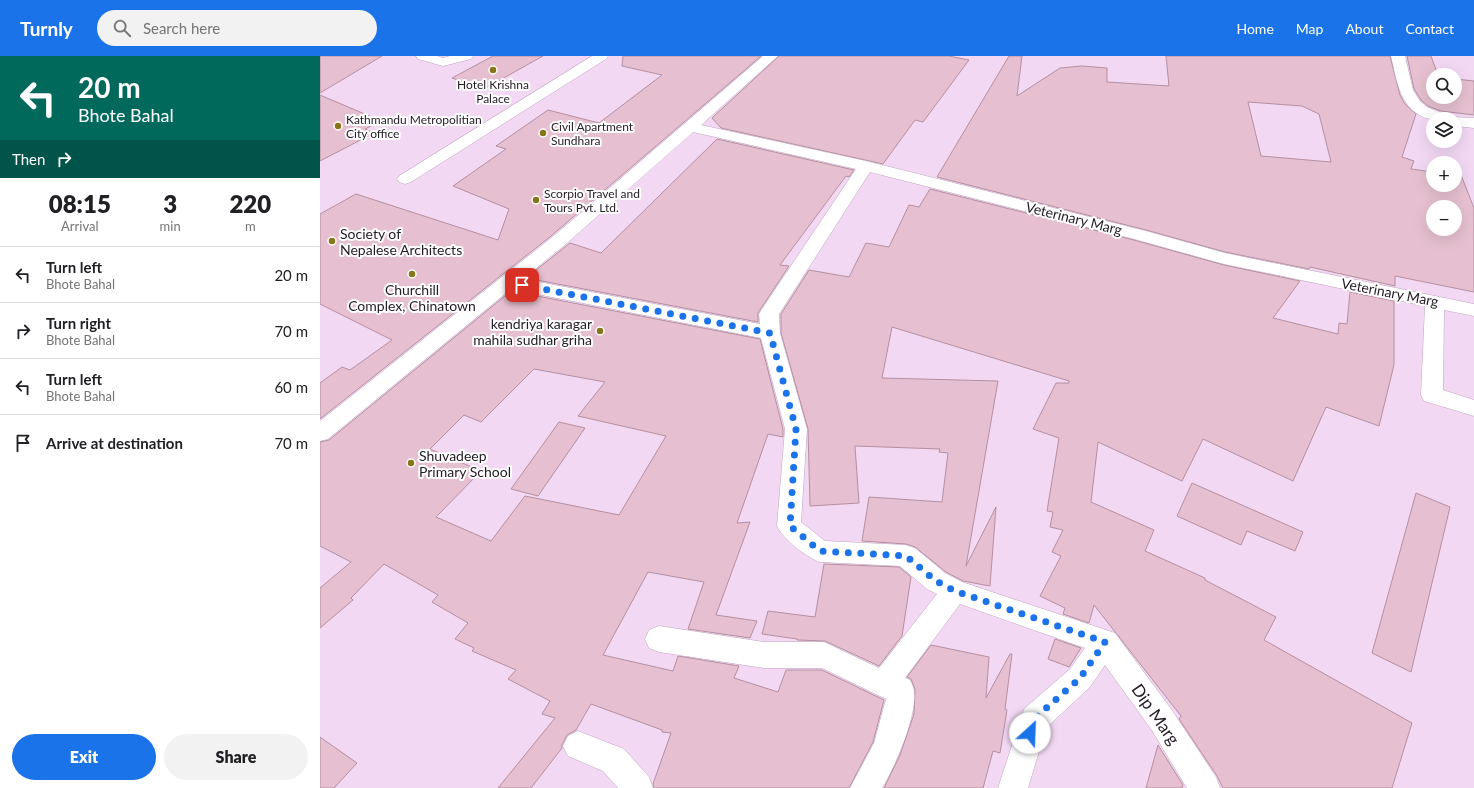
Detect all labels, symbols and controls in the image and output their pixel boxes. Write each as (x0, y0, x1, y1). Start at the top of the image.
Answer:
search box (97, 10, 377, 46)
text: Turnly (20, 17, 73, 40)
icon: search (111, 17, 133, 39)
text: Search here (143, 19, 220, 37)
text: Home (1236, 20, 1274, 37)
text: Map (1296, 20, 1323, 37)
text: About (1345, 20, 1383, 37)
text: Contact (1405, 20, 1454, 37)
marker: Hotel Krishna Palace (488, 65, 498, 75)
map controls (1426, 68, 1462, 236)
button: search (1426, 68, 1462, 104)
text: 20 m (78, 70, 141, 104)
icon: left (12, 72, 64, 124)
place label: Hotel Krishna Palace (457, 77, 529, 106)
text: Bhote Bahal (78, 104, 174, 126)
place label: Kathmandu Metropolitian City office (346, 112, 482, 141)
button: layers (1426, 112, 1462, 148)
place label: Civil Apartment Sundhara (551, 119, 634, 148)
marker: Kathmandu Metropolitian City office (333, 121, 343, 131)
marker: Civil Apartment Sundhara (538, 128, 548, 138)
icon: right (53, 148, 75, 170)
text: Then (12, 150, 45, 168)
button: + (1426, 156, 1462, 192)
place label: Scorpio Travel and Tours Pvt. Ltd. (544, 186, 640, 215)
text: 08:15 (49, 189, 111, 218)
text: 3 (163, 189, 177, 218)
text: 220 (229, 189, 271, 218)
marker: Scorpio Travel and Tours Pvt. Ltd. (531, 195, 541, 205)
street label: Veterinary Marg (1024, 198, 1124, 238)
button: − (1426, 200, 1462, 236)
text: Arrival (61, 218, 99, 234)
text: min (160, 218, 181, 234)
text: m (245, 218, 256, 234)
place label: Society of Nepalese Architects (340, 225, 462, 258)
marker: Society of Nepalese Architects (327, 236, 337, 246)
text: Turn left (46, 258, 102, 276)
icon: left (12, 264, 34, 286)
text: 20 m (274, 266, 308, 284)
pin (505, 268, 539, 302)
marker: Churchill Complex, Chinatown (407, 269, 417, 279)
icon: arrive (511, 274, 533, 296)
street label: Veterinary Marg (1340, 274, 1440, 310)
text: Bhote Bahal (46, 276, 115, 292)
place label: Churchill Complex, Chinatown (348, 281, 476, 314)
text: Turn right (46, 314, 111, 332)
place label: kendriya karagar mahila sudhar griha (473, 315, 592, 348)
icon: right (12, 320, 34, 342)
text: 70 m (274, 322, 308, 340)
marker: kendriya karagar mahila sudhar griha (595, 326, 605, 336)
text: Bhote Bahal (46, 332, 115, 348)
text: Turn left (46, 370, 102, 388)
icon: left (12, 376, 34, 398)
text: 60 m (274, 378, 308, 396)
text: Bhote Bahal (46, 388, 115, 404)
icon: arrive (12, 432, 34, 454)
text: Arrive at destination (46, 434, 183, 452)
text: 70 m (274, 434, 308, 452)
place label: Shuvadeep Primary School (419, 447, 511, 480)
marker: Shuvadeep Primary School (406, 458, 416, 468)
street label: Dip Marg (1127, 679, 1185, 749)
position arrow (1009, 712, 1051, 754)
button: Exit (12, 734, 156, 780)
button: Share (164, 734, 308, 780)

